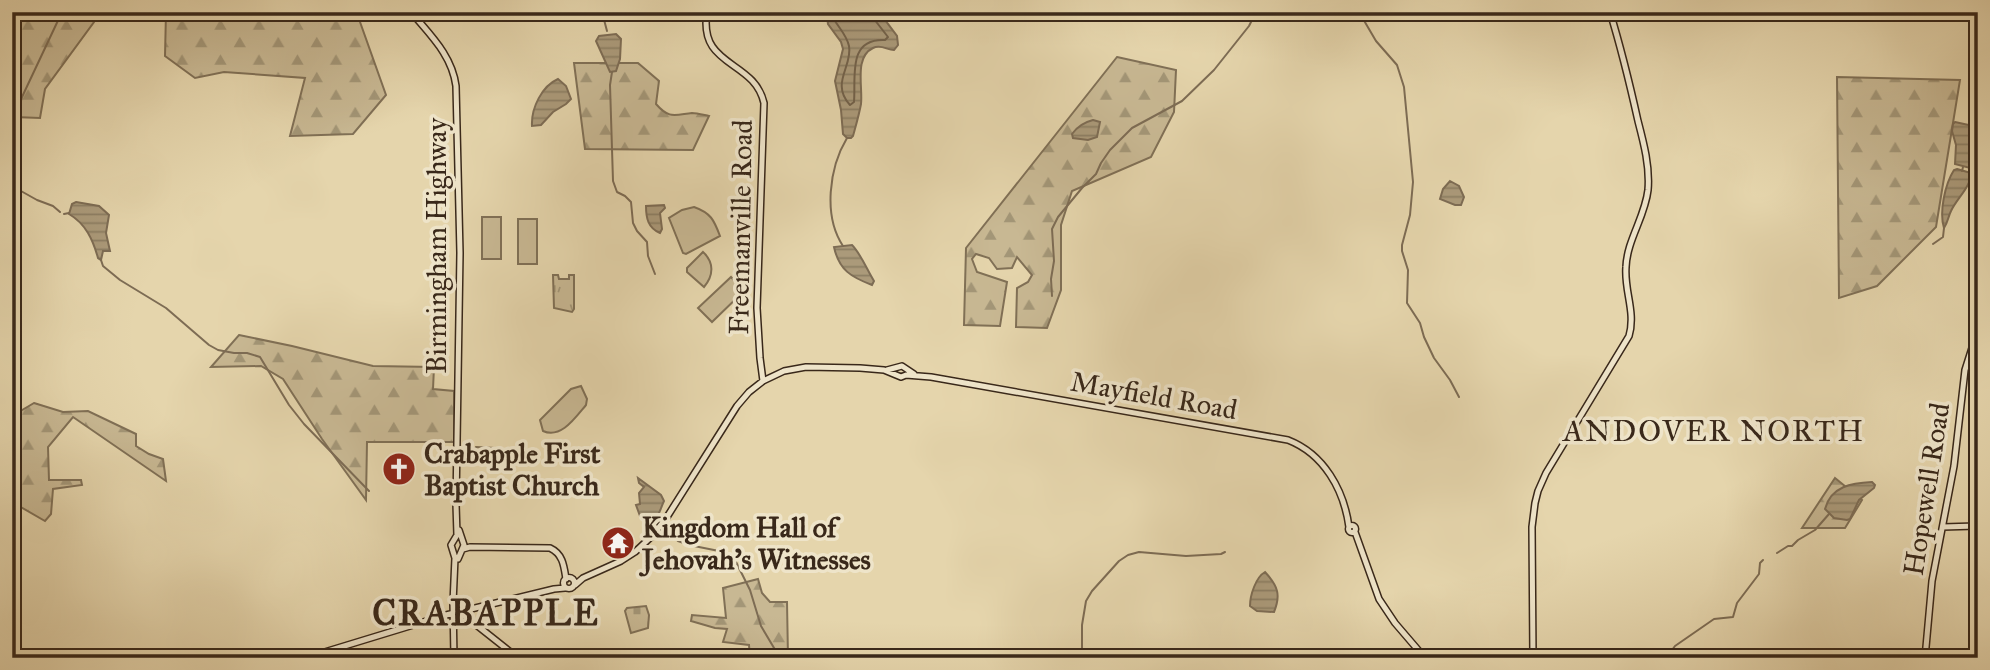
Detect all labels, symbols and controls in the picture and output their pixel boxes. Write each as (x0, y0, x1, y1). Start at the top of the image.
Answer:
street label: Birmingham Highway (419, 117, 454, 374)
street label: Freemanville Road (721, 119, 760, 335)
street label: Mayfield Road (1068, 364, 1240, 427)
street label: Hopewell Road (1896, 400, 1957, 578)
district label: ANDOVER NORTH (1561, 413, 1865, 449)
place label: Crabapple First Baptist Church (424, 436, 601, 503)
church icon: Crabapple First Baptist Church (380, 450, 418, 488)
place label: Kingdom Hall of Jehovah’s Witnesses (638, 510, 871, 577)
temple icon: Kingdom Hall of Jehovah’s Witnesses (599, 524, 637, 562)
district label: CRABAPPLE (372, 592, 600, 635)

